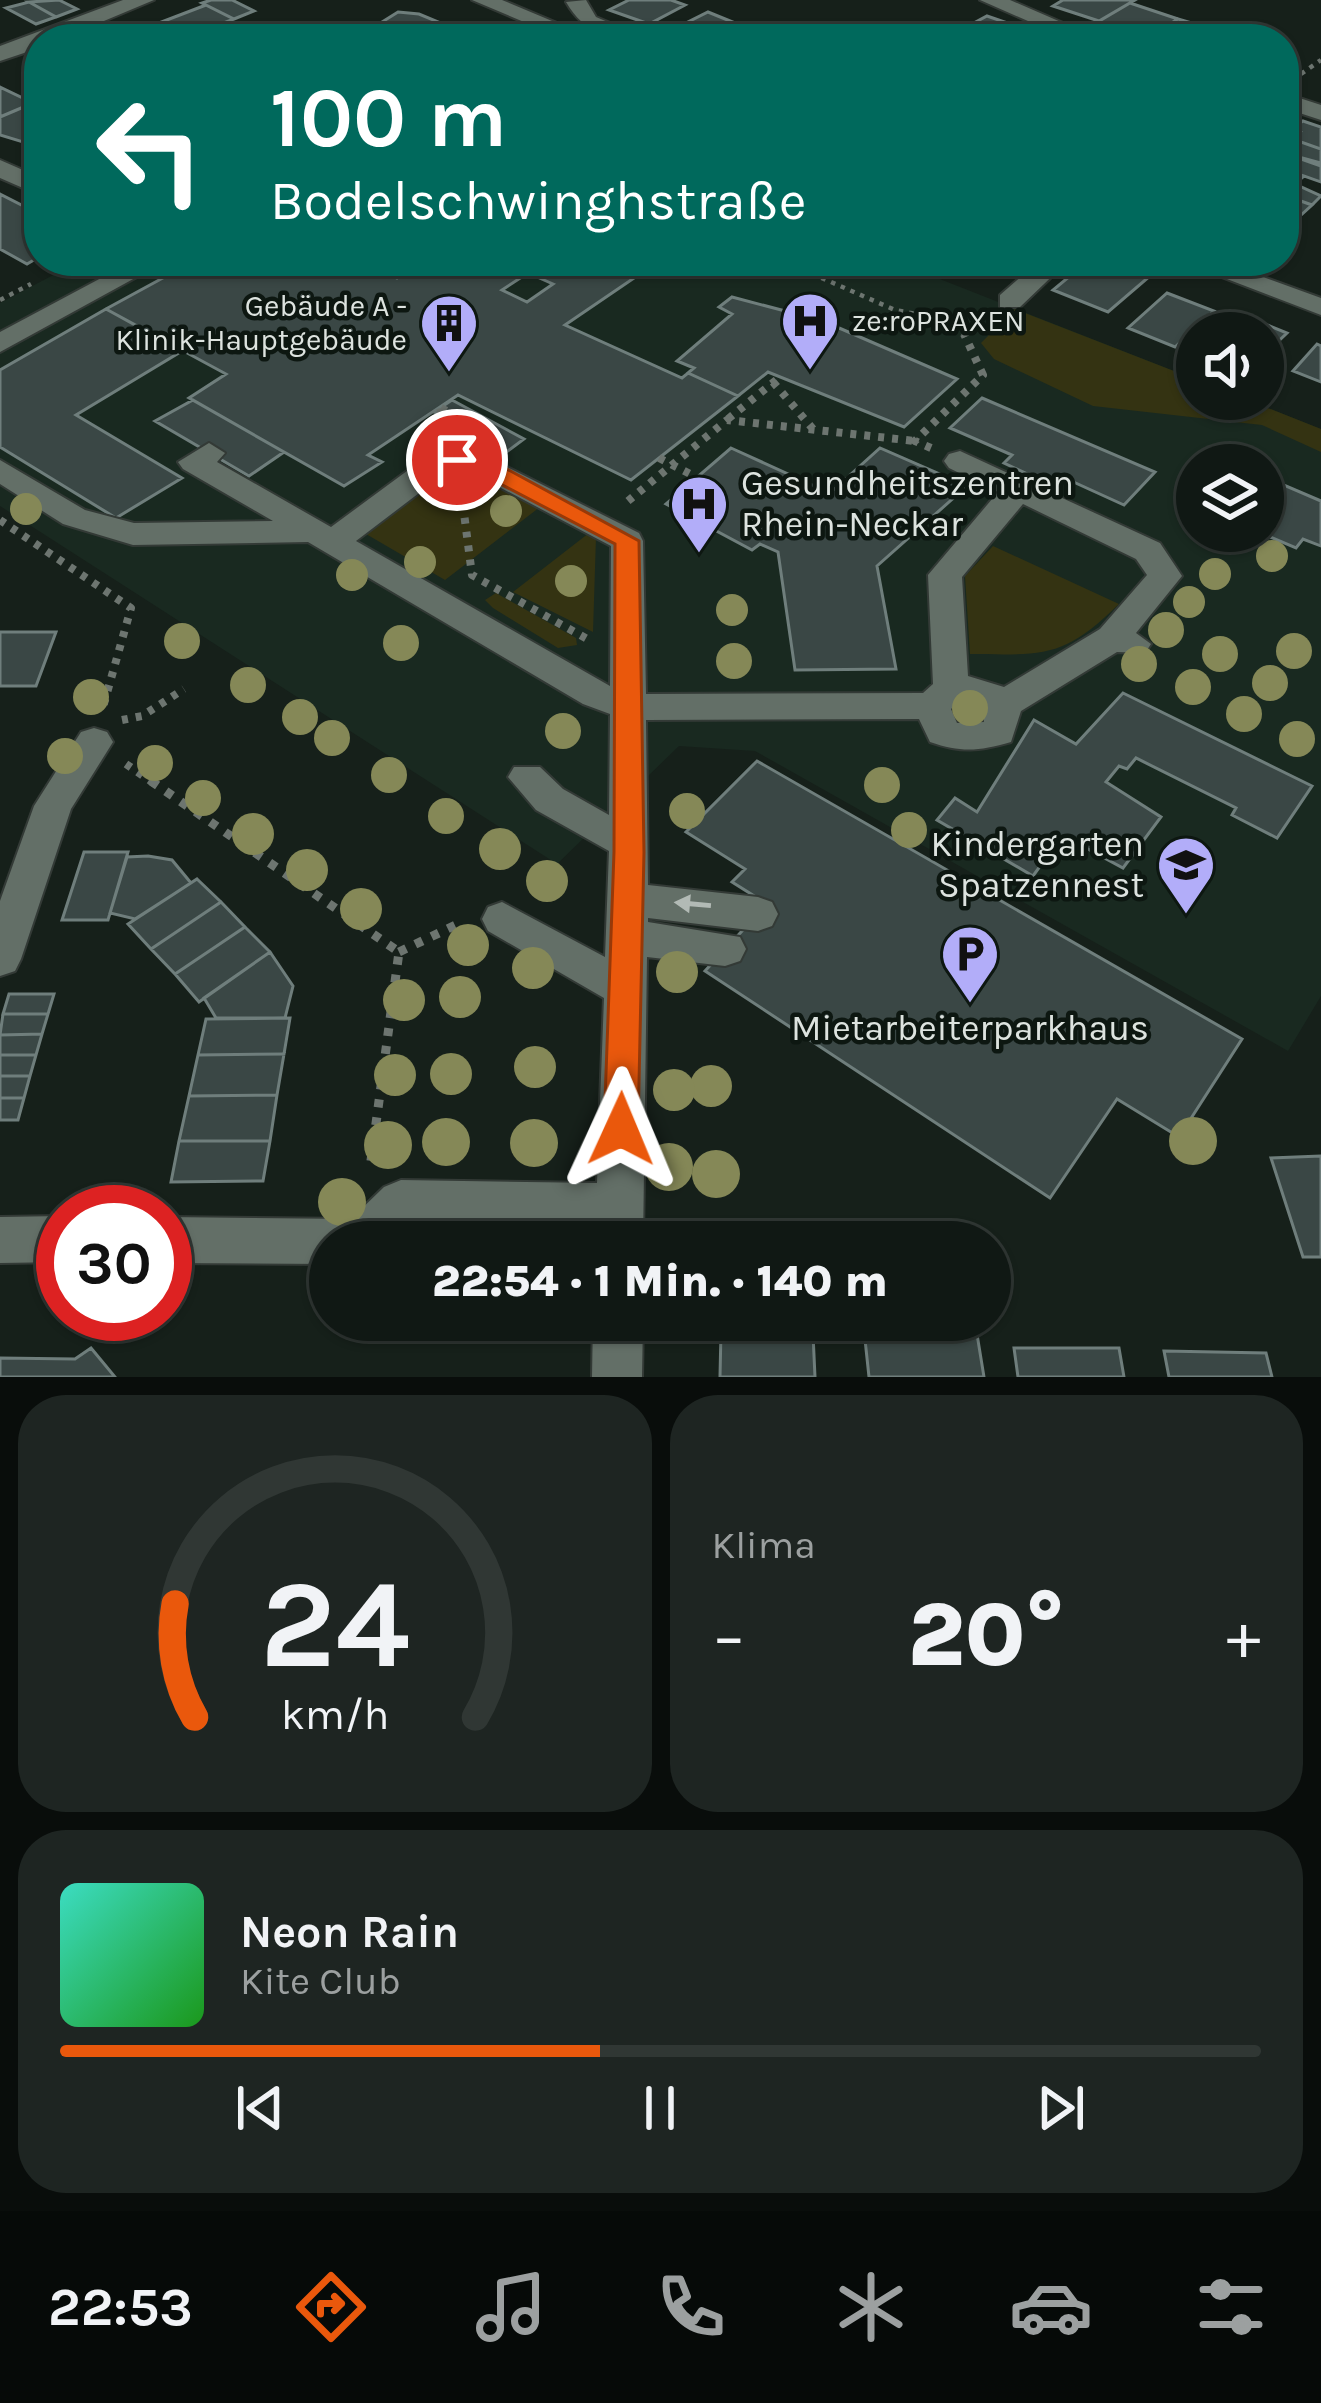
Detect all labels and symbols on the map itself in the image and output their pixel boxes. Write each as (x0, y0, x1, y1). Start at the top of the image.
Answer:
place label: Gebäude A - Klinik-Hauptgebäude (116, 288, 407, 358)
hospital icon: ze:roPRAXEN (779, 290, 841, 372)
building icon: Gebäude A - Klinik-Hauptgebäude (418, 292, 480, 374)
place label: ze:roPRAXEN (852, 303, 1025, 339)
pin (406, 409, 508, 511)
place label: Gesundheitszentren Rhein-Neckar (741, 462, 1074, 545)
hospital icon: Gesundheitszentren Rhein-Neckar (668, 473, 730, 555)
place label: Kindergarten Spatzennest (931, 823, 1144, 906)
school or university icon: Kindergarten Spatzennest (1155, 834, 1217, 916)
one-way arrow (674, 895, 711, 914)
parking icon: Mietarbeiterparkhaus (939, 923, 1001, 1005)
place label: Mietarbeiterparkhaus (791, 1007, 1149, 1049)
position arrow (558, 1066, 684, 1192)
speed limit sign: 30 (36, 1185, 192, 1341)

